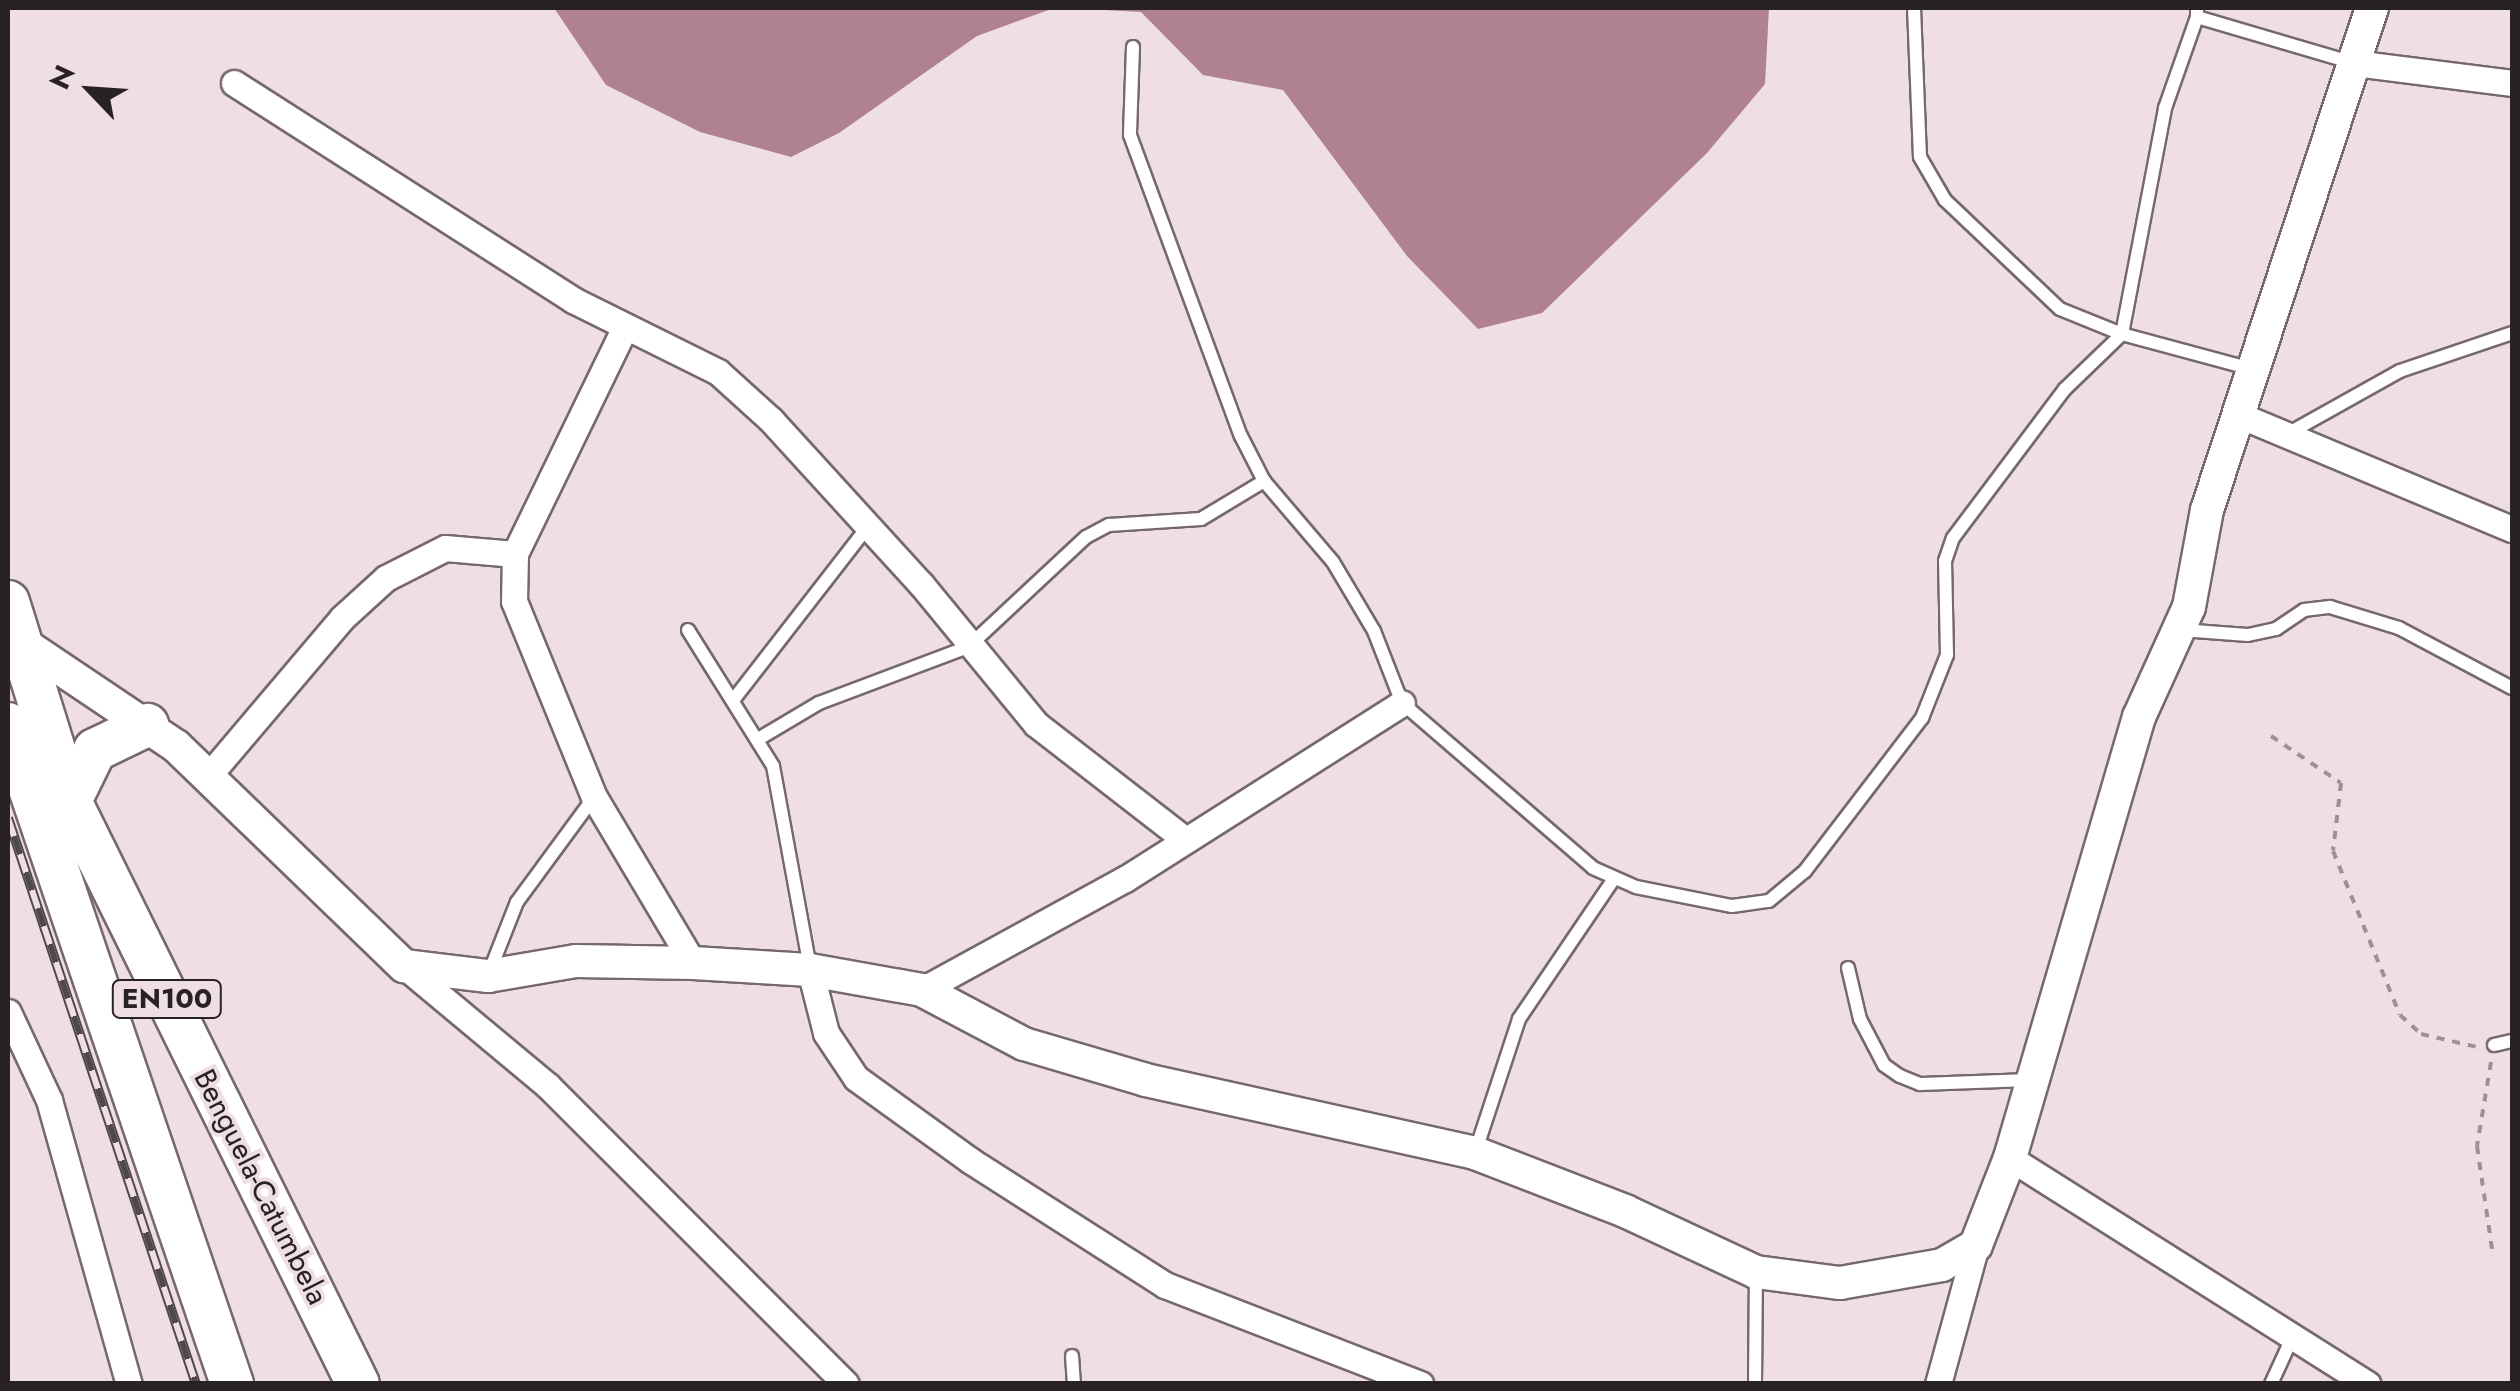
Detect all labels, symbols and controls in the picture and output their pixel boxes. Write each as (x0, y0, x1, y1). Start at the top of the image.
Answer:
north arrow (40, 40, 140, 140)
text: N (39, 58, 86, 96)
road number: EN100 (110, 976, 224, 1022)
street label: Benguela-Catumbela (186, 1063, 336, 1311)

